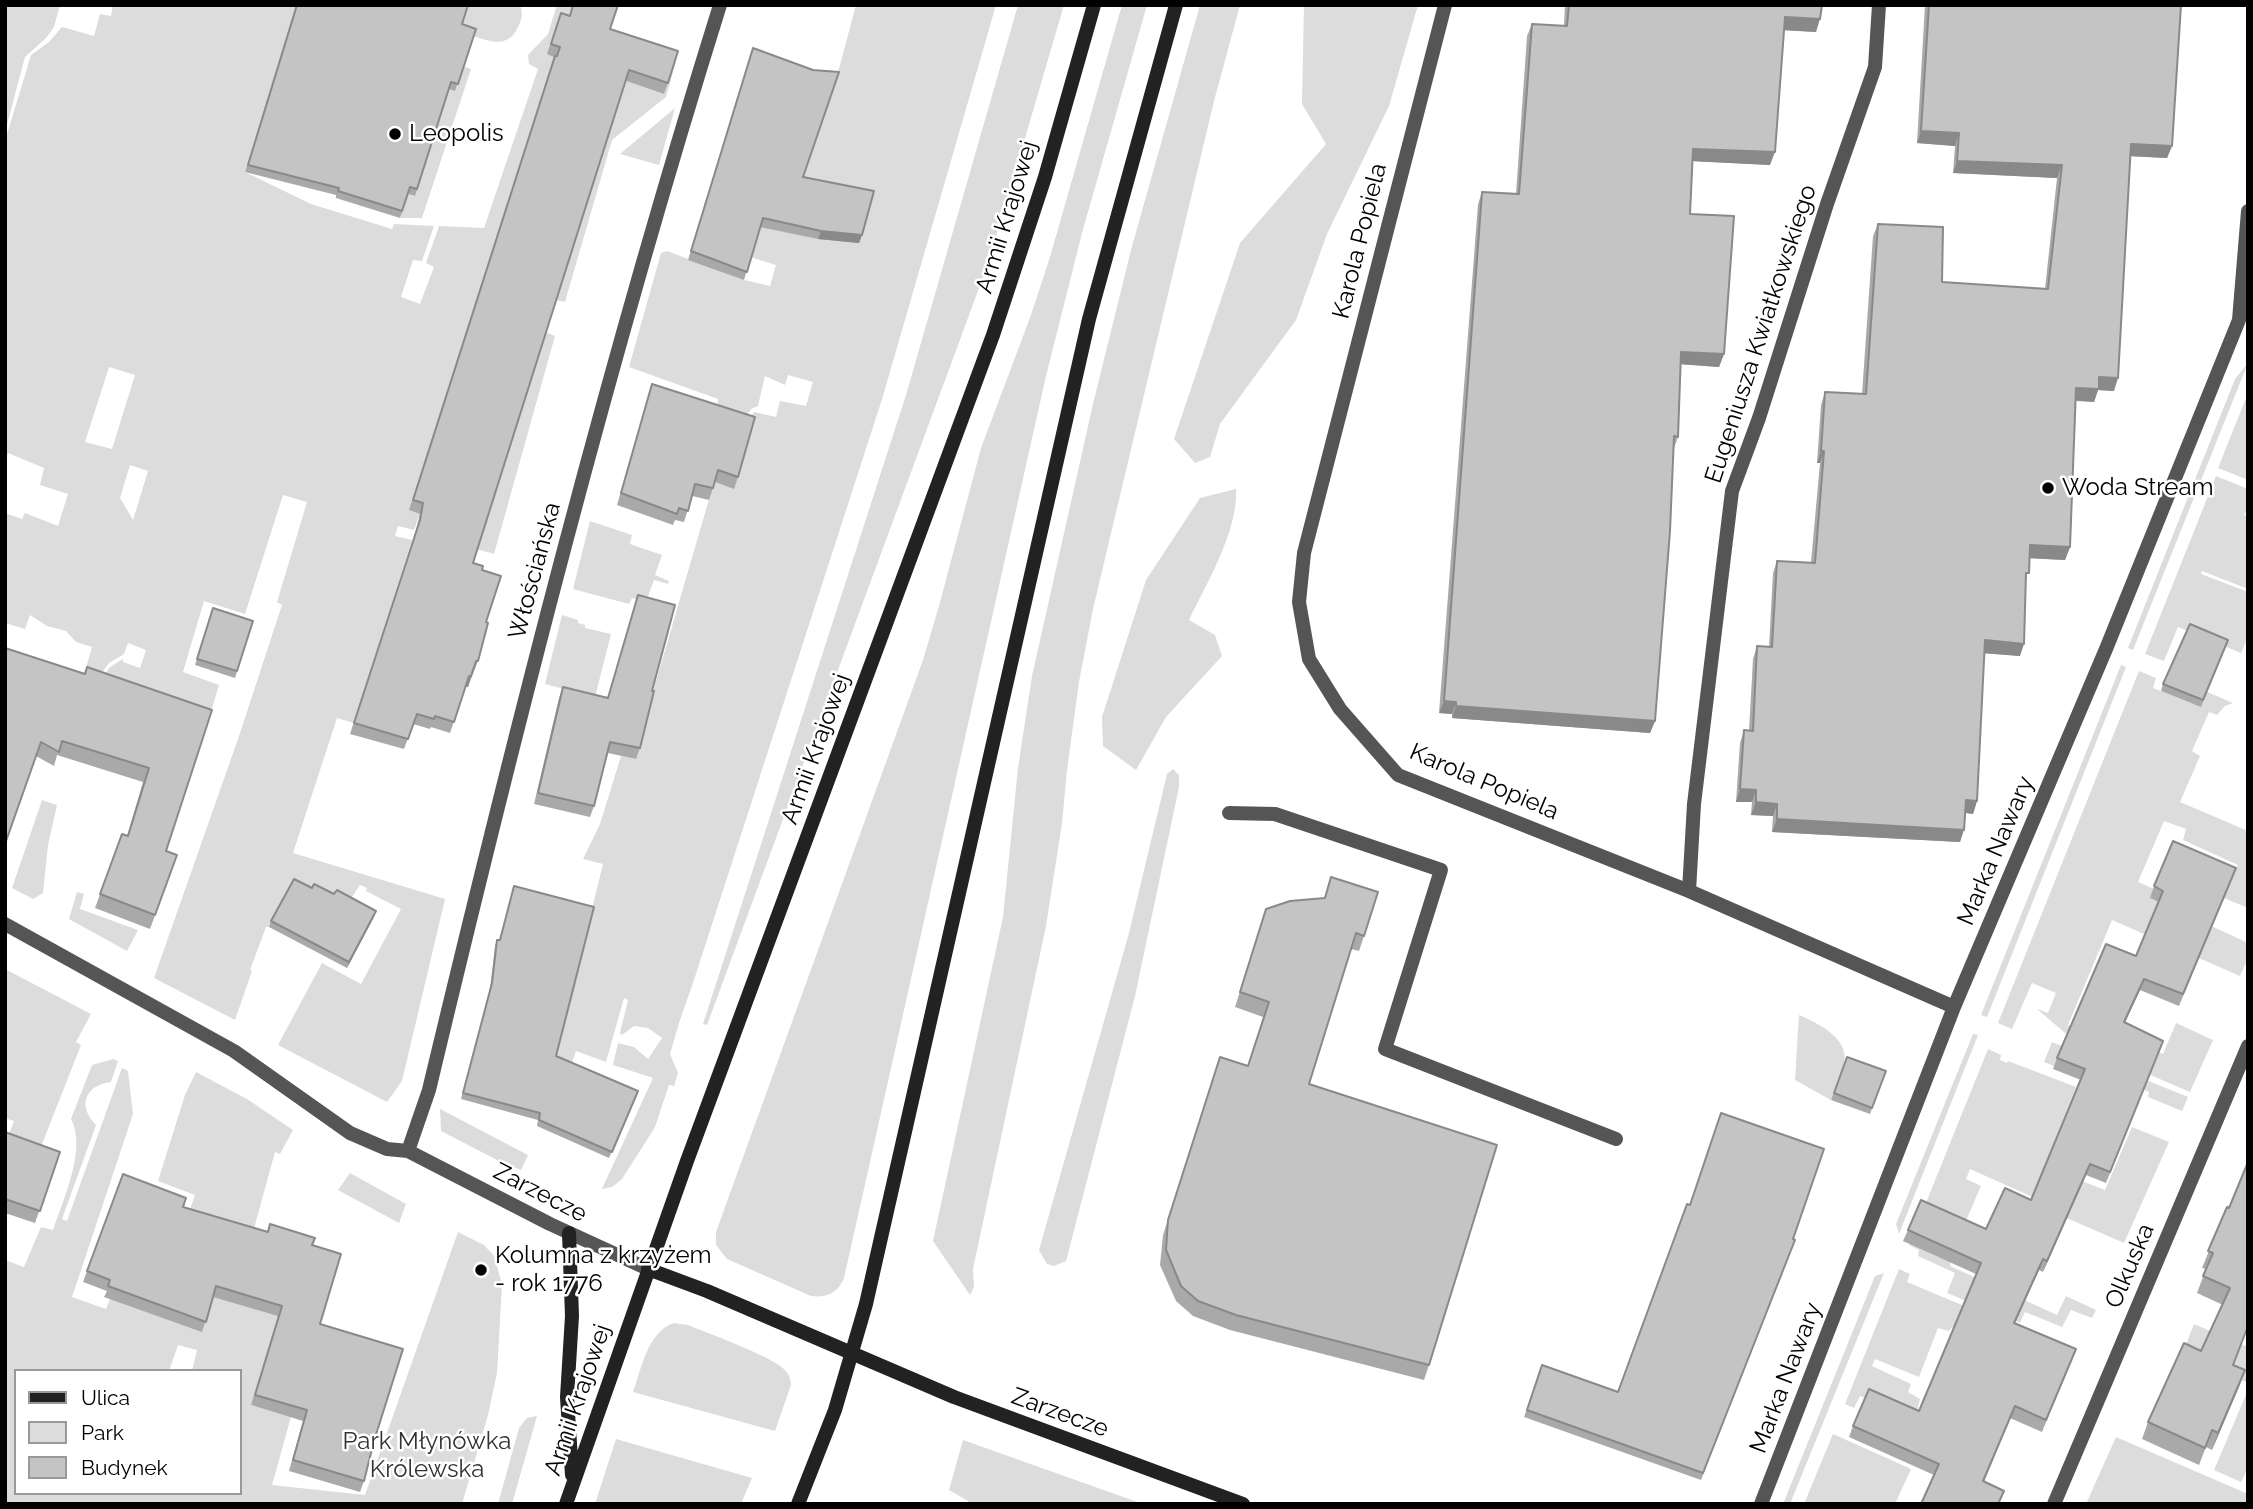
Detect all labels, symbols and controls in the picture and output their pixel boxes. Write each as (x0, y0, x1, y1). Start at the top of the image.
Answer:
place label: Leopolis (409, 120, 504, 148)
marker: Leopolis (387, 126, 403, 142)
street label: Armii Krajowej (970, 137, 1044, 297)
street label: Karola Popiela (1327, 160, 1393, 322)
street label: Eugeniusza Kwiatkowskiego (1699, 181, 1823, 487)
place label: Woda Stream (2062, 474, 2214, 502)
marker: Woda Stream (2040, 480, 2056, 496)
street label: Włościańska (503, 499, 567, 643)
street label: Armii Krajowej (775, 670, 857, 828)
street label: Karola Popiela (1405, 738, 1563, 826)
street label: Marka Nawary (1952, 772, 2040, 930)
street label: Zarzecze (488, 1157, 592, 1229)
street label: Olkuska (2099, 1219, 2161, 1313)
place label: Kolumna z krzyżem - rok 1776 (495, 1242, 712, 1298)
marker: Kolumna z krzyżem - rok 1776 (473, 1262, 489, 1278)
street label: Marka Nawary (1744, 1299, 1828, 1457)
street label: Armii Krajowej (539, 1321, 617, 1479)
legend (14, 1369, 242, 1495)
street label: Zarzecze (1008, 1382, 1112, 1444)
text: Ulica (81, 1385, 130, 1410)
text: Park (81, 1420, 124, 1445)
park label: Park Młynówka Królewska (343, 1428, 511, 1484)
text: Budynek (81, 1455, 168, 1480)

